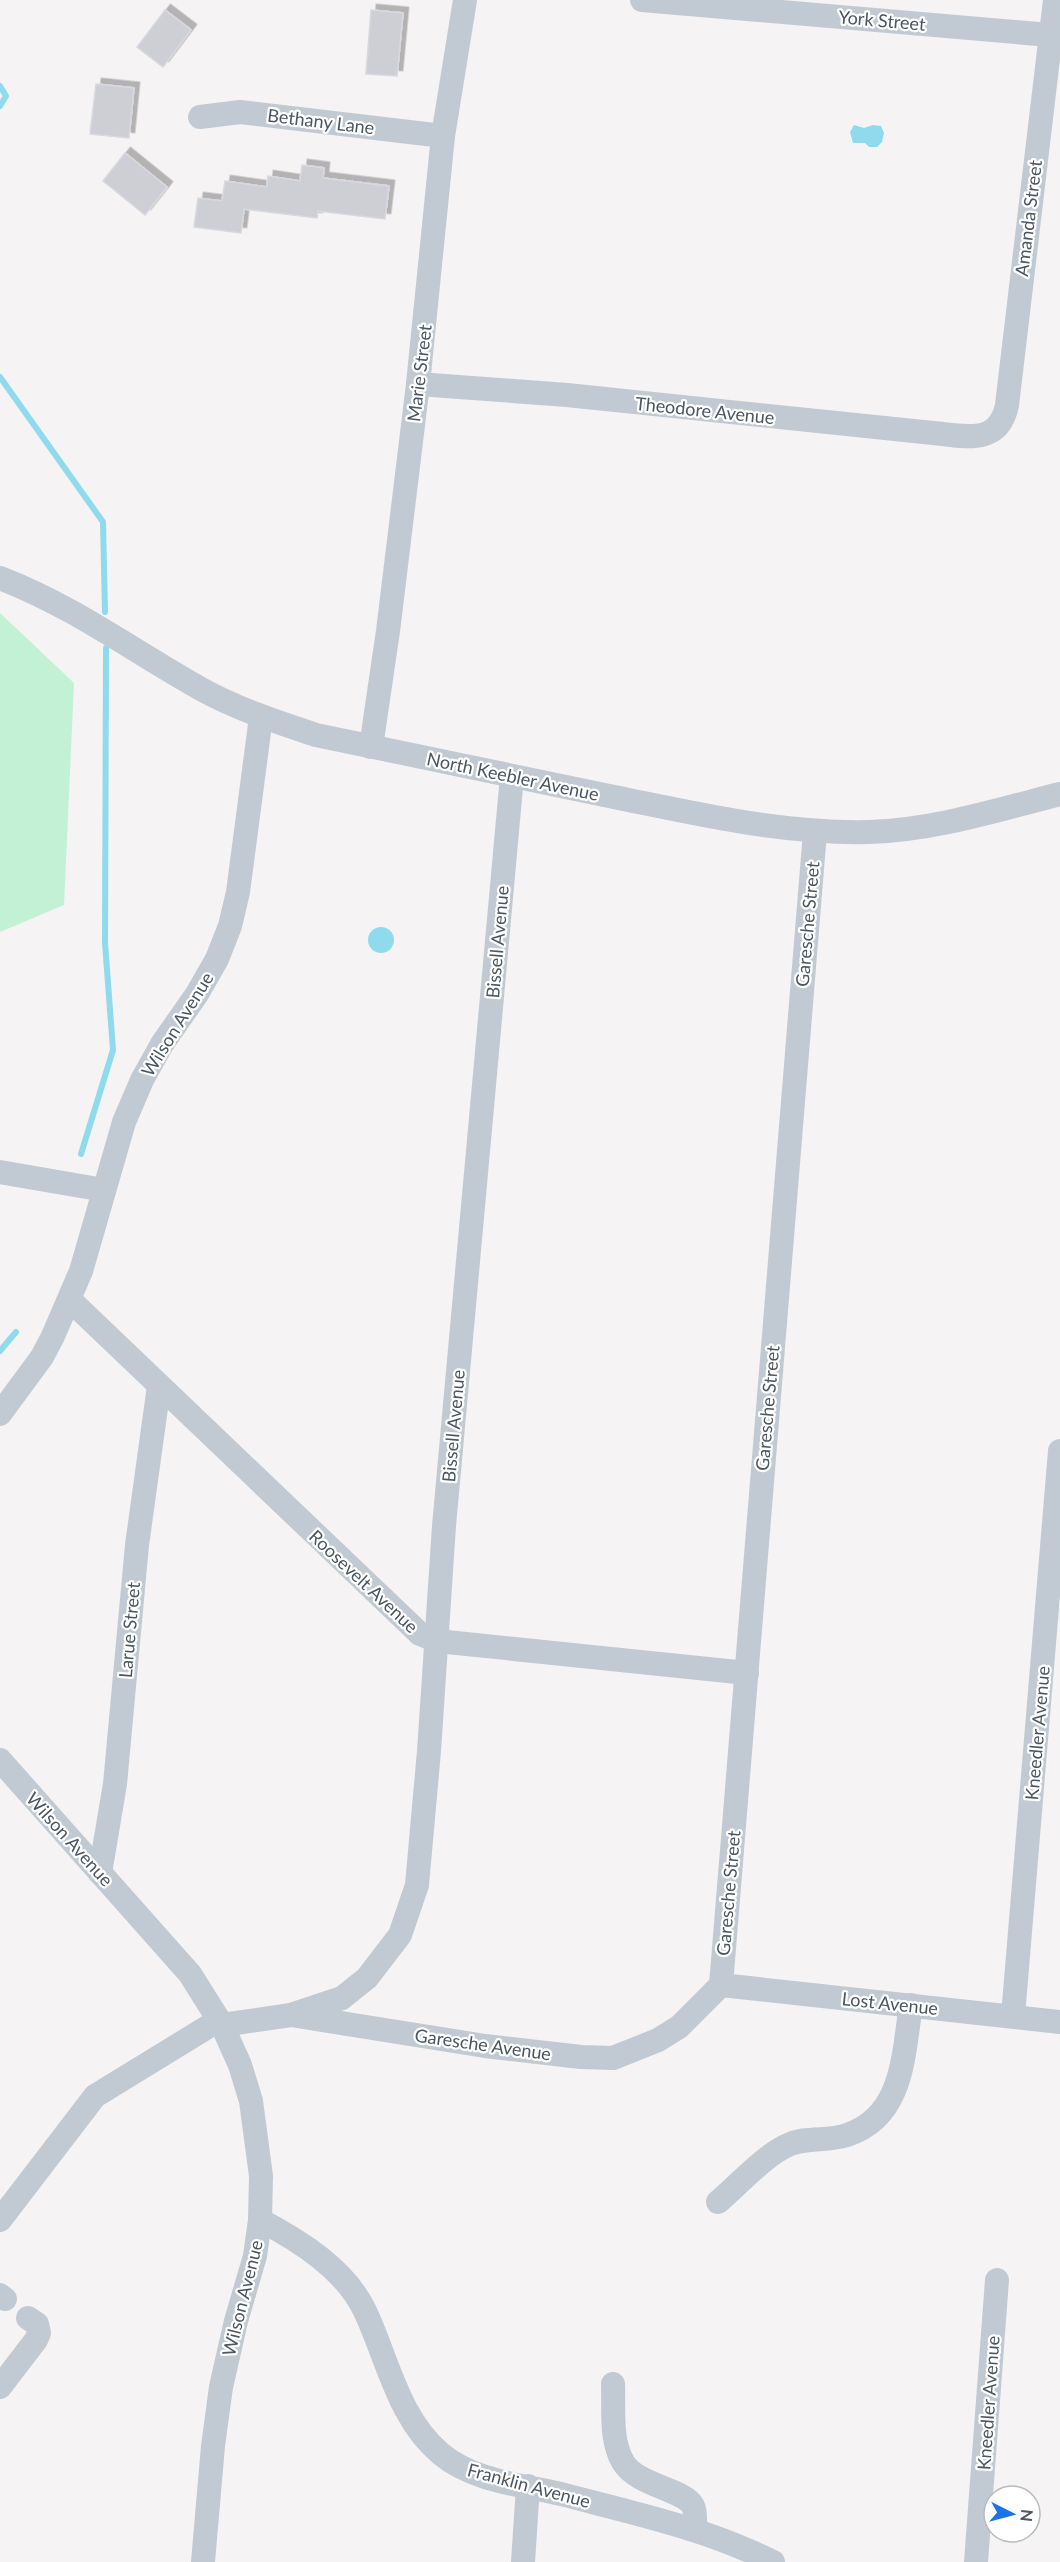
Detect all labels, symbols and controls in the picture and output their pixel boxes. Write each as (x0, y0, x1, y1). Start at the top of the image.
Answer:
street label: York Street (838, 5, 927, 35)
street label: Bethany Lane (266, 104, 376, 138)
street label: Amanda Street (1010, 158, 1046, 277)
street label: Marie Street (402, 323, 436, 423)
street label: Theodore Avenue (634, 392, 776, 428)
street label: North Keebler Avenue (425, 747, 601, 805)
street label: Garesche Street (791, 860, 823, 988)
street label: Bissell Avenue (481, 885, 513, 999)
street label: Wilson Avenue (136, 968, 218, 1080)
street label: Garesche Street (751, 1344, 783, 1472)
street label: Bissell Avenue (437, 1369, 469, 1483)
street label: Roosevelt Avenue (305, 1525, 423, 1637)
street label: Larue Street (114, 1581, 144, 1679)
street label: Kneedler Avenue (1020, 1665, 1054, 1801)
street label: Wilson Avenue (22, 1787, 118, 1891)
street label: Garesche Street (712, 1829, 744, 1957)
street label: Lost Avenue (841, 1987, 939, 2019)
street label: Garesche Avenue (414, 2024, 552, 2064)
street label: Wilson Avenue (217, 2238, 267, 2358)
street label: Kneedler Avenue (972, 2335, 1004, 2471)
street label: Franklin Avenue (465, 2458, 593, 2512)
north arrow (982, 2484, 1042, 2544)
text: N (1017, 2508, 1038, 2523)

